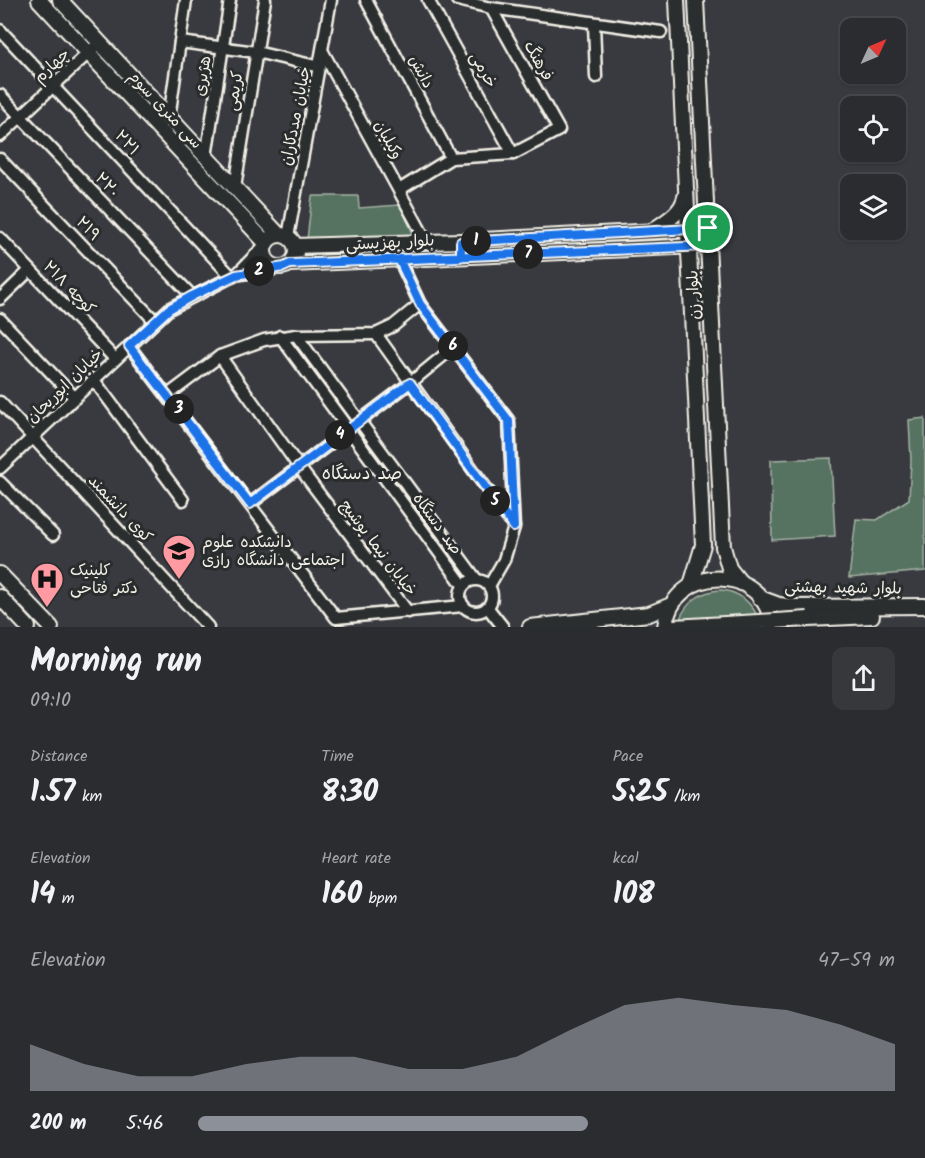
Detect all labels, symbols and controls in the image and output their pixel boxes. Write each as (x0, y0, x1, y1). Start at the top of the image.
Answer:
north arrow (840, 18, 906, 84)
map controls (840, 18, 906, 240)
street label: فرهنگ (517, 36, 559, 86)
street label: چهارم (28, 42, 76, 90)
street label: خرمی (463, 47, 503, 93)
street label: دانش (402, 51, 440, 93)
street label: هژبری (187, 54, 219, 98)
street label: خیابان مددکاران (274, 64, 318, 168)
street label: سی متری سوم (122, 65, 208, 155)
street label: کریمی (220, 69, 251, 113)
button: locate (840, 96, 906, 162)
street label: وکیلیان (367, 116, 409, 164)
street label: ۲۲۱ (108, 124, 146, 162)
street label: ۲۲۰ (89, 167, 125, 203)
button: layers (840, 174, 906, 240)
pin (682, 202, 733, 253)
street label: ۲۱۹ (70, 211, 106, 247)
icon: arrive (691, 211, 724, 244)
pin: 1 (461, 226, 491, 256)
street label: بلوار بهزیستی (345, 228, 435, 258)
text: 1 (474, 228, 478, 253)
pin: 7 (513, 239, 543, 269)
text: 7 (524, 241, 532, 266)
street label: کوچه ۲۱۸ (37, 255, 101, 321)
pin: 2 (244, 256, 274, 286)
text: 2 (254, 258, 264, 283)
street label: بلوار زن (680, 270, 708, 320)
pin: 6 (438, 331, 468, 361)
text: 6 (449, 333, 457, 358)
street label: خیابان ابوریحان (21, 343, 109, 429)
pin: 3 (164, 394, 194, 424)
text: 3 (175, 396, 183, 421)
pin: 4 (325, 420, 355, 450)
text: 4 (336, 422, 344, 447)
district label: صد دستگاه (322, 460, 402, 489)
street label: کوی دانشمند (82, 469, 158, 549)
pin: 5 (480, 486, 510, 516)
street label: صد دستگاه (406, 488, 468, 560)
text: 5 (491, 488, 499, 513)
street label: خیابان نیما یوشیج (333, 494, 423, 602)
place label: دانشکده علوم اجتماعی دانشگاه رازی (202, 530, 345, 573)
school or university icon: دانشکده علوم اجتماعی دانشگاه رازی (161, 533, 197, 580)
place label: کلینیک دکتر فتاحی (70, 558, 138, 601)
hospital icon: کلینیک دکتر فتاحی (29, 561, 65, 608)
street label: بلوار شهید بهشتی (784, 574, 902, 602)
text: Morning run (30, 636, 202, 689)
button: share (832, 647, 895, 710)
text: 09:10 (30, 685, 71, 717)
text: Distance (30, 744, 88, 769)
text: Time (321, 744, 354, 769)
text: Pace (613, 744, 643, 769)
text: 1.57 (30, 769, 76, 817)
text: 8:30 (321, 769, 378, 817)
text: 5:25 (613, 769, 668, 817)
text: km (76, 784, 102, 809)
text: /km (668, 784, 700, 809)
text: Elevation (30, 846, 91, 871)
text: Heart rate (321, 846, 391, 871)
text: kcal (613, 846, 639, 871)
text: 14 (30, 871, 55, 919)
text: 160 (321, 871, 362, 919)
text: 108 (613, 871, 655, 919)
text: m (55, 886, 75, 911)
text: bpm (362, 886, 397, 911)
text: Elevation (30, 945, 106, 977)
text: 47–59 m (818, 945, 895, 977)
text: 200 m (30, 1108, 86, 1140)
text: 5:46 (126, 1108, 164, 1140)

